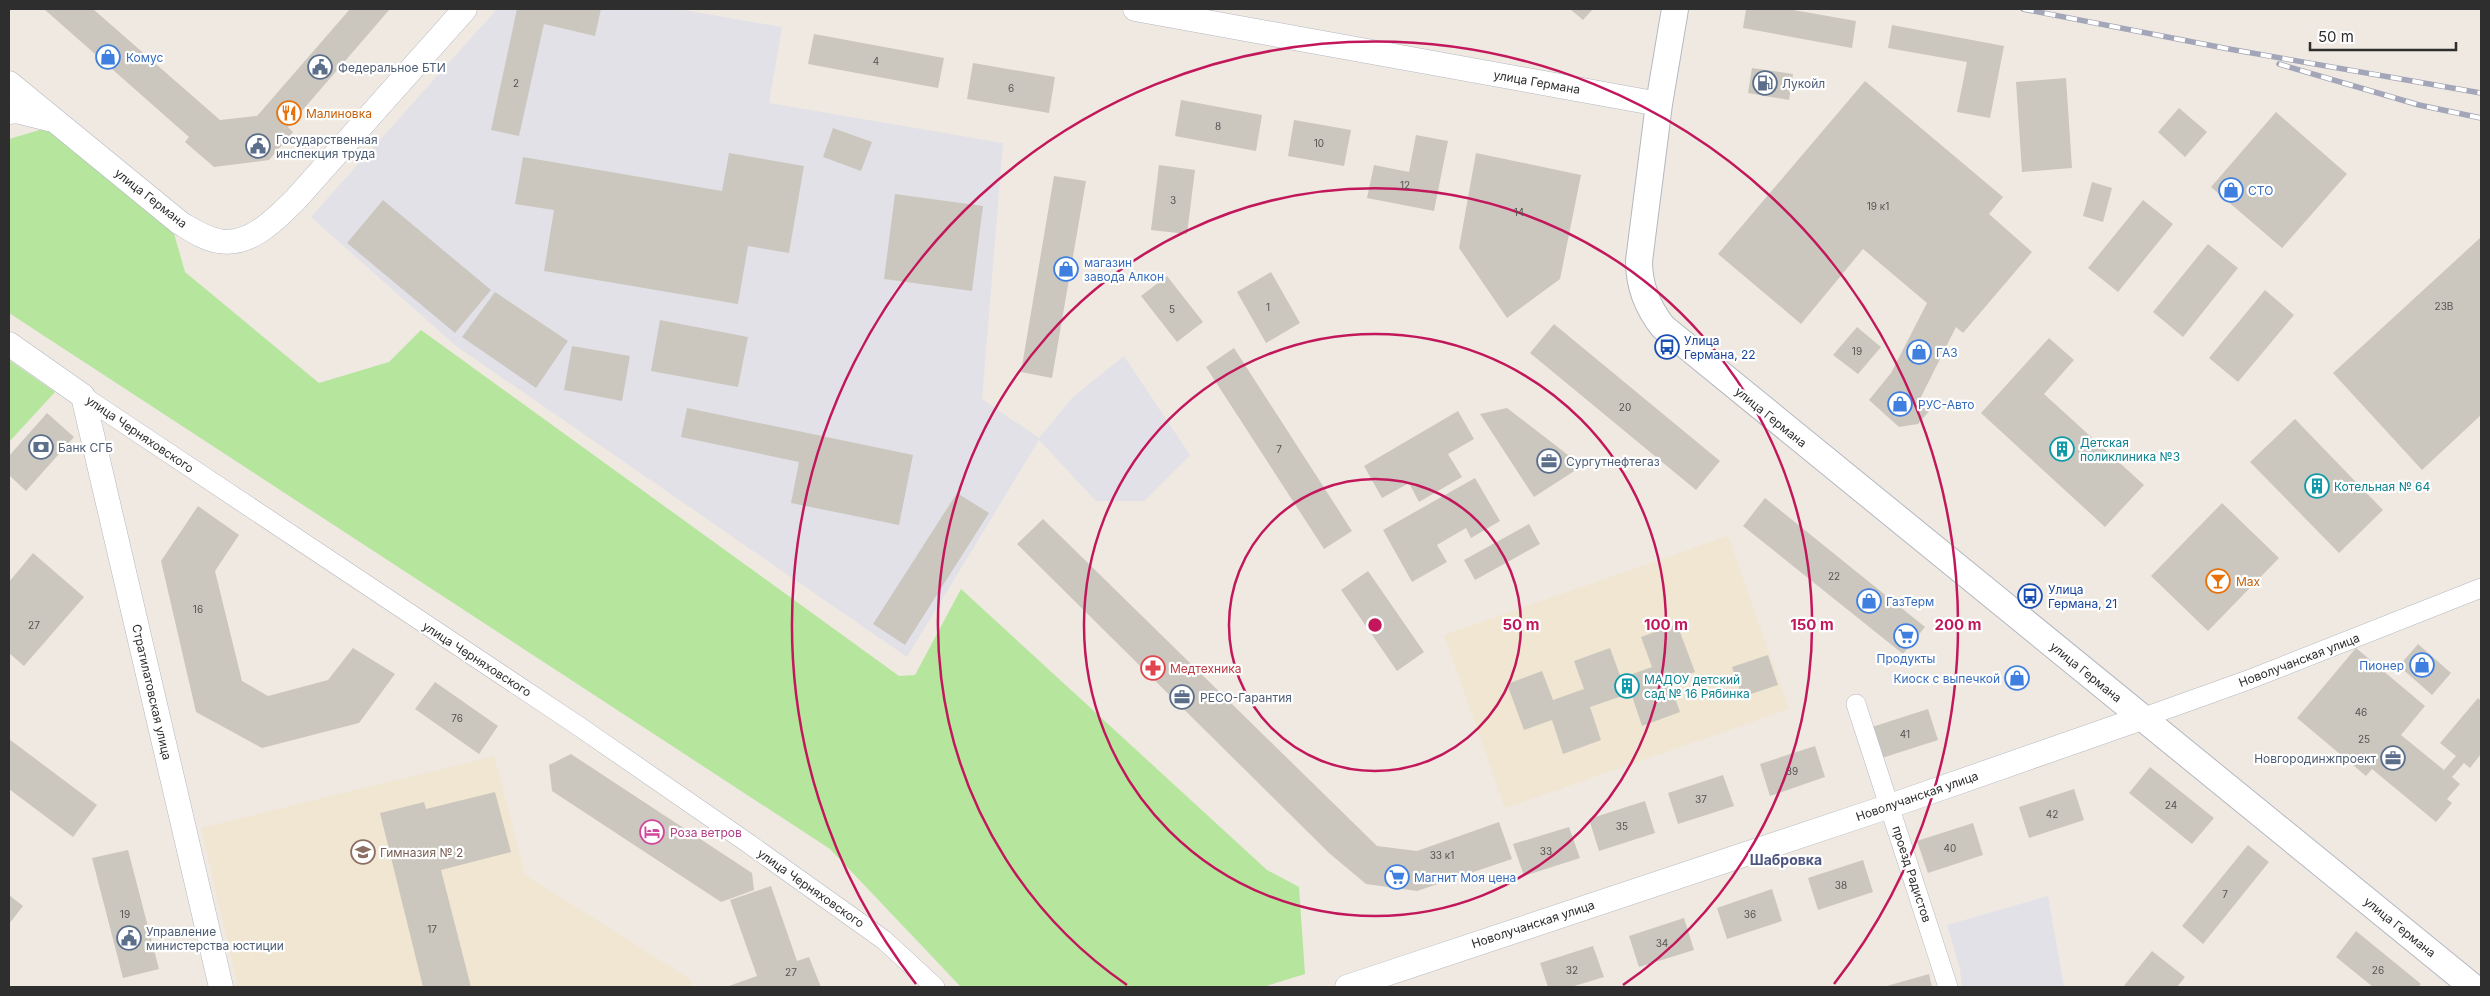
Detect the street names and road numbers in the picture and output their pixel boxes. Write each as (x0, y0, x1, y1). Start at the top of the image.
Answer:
street label: улица Германа (1493, 67, 1581, 97)
street label: улица Германа (112, 165, 190, 231)
street label: улица Германа (1732, 384, 1810, 450)
street label: улица Черняховского (83, 392, 197, 476)
street label: улица Черняховского (420, 618, 534, 700)
street label: Стратилатовская улица (129, 623, 175, 761)
street label: Новолучанская улица (2236, 630, 2362, 690)
street label: улица Германа (2047, 639, 2125, 705)
street label: Новолучанская улица (1854, 768, 1980, 824)
street label: проезд Радистов (1889, 824, 1935, 924)
street label: улица Черняховского (755, 846, 867, 930)
street label: улица Германа (2361, 894, 2439, 960)
street label: Новолучанская улица (1470, 897, 1596, 951)

